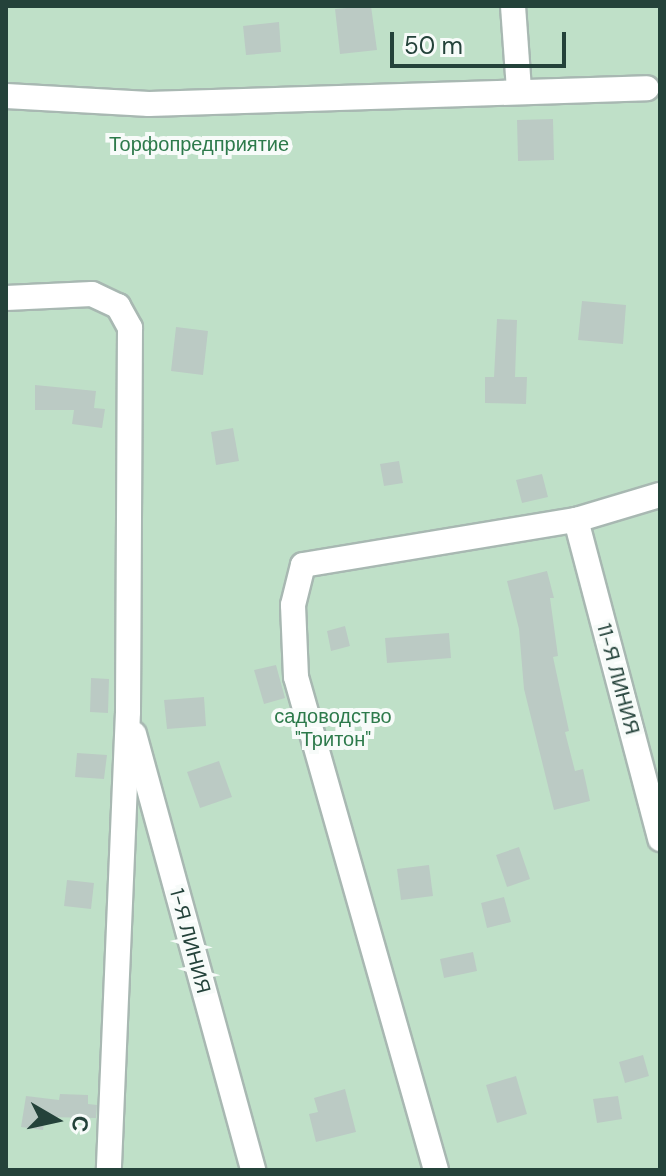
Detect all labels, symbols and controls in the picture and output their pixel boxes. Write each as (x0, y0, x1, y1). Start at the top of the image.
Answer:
scale bar (394, 16, 570, 66)
text: 50 m (404, 30, 463, 61)
park label: Торфопредприятие (109, 132, 289, 156)
street label: 11-Я ЛИНИЯ (592, 621, 644, 737)
park label: садоводство "Тритон" (274, 704, 392, 751)
street label: 1-Я ЛИНИЯ (164, 886, 216, 996)
north arrow (16, 1080, 96, 1160)
text: С (65, 1114, 96, 1134)

